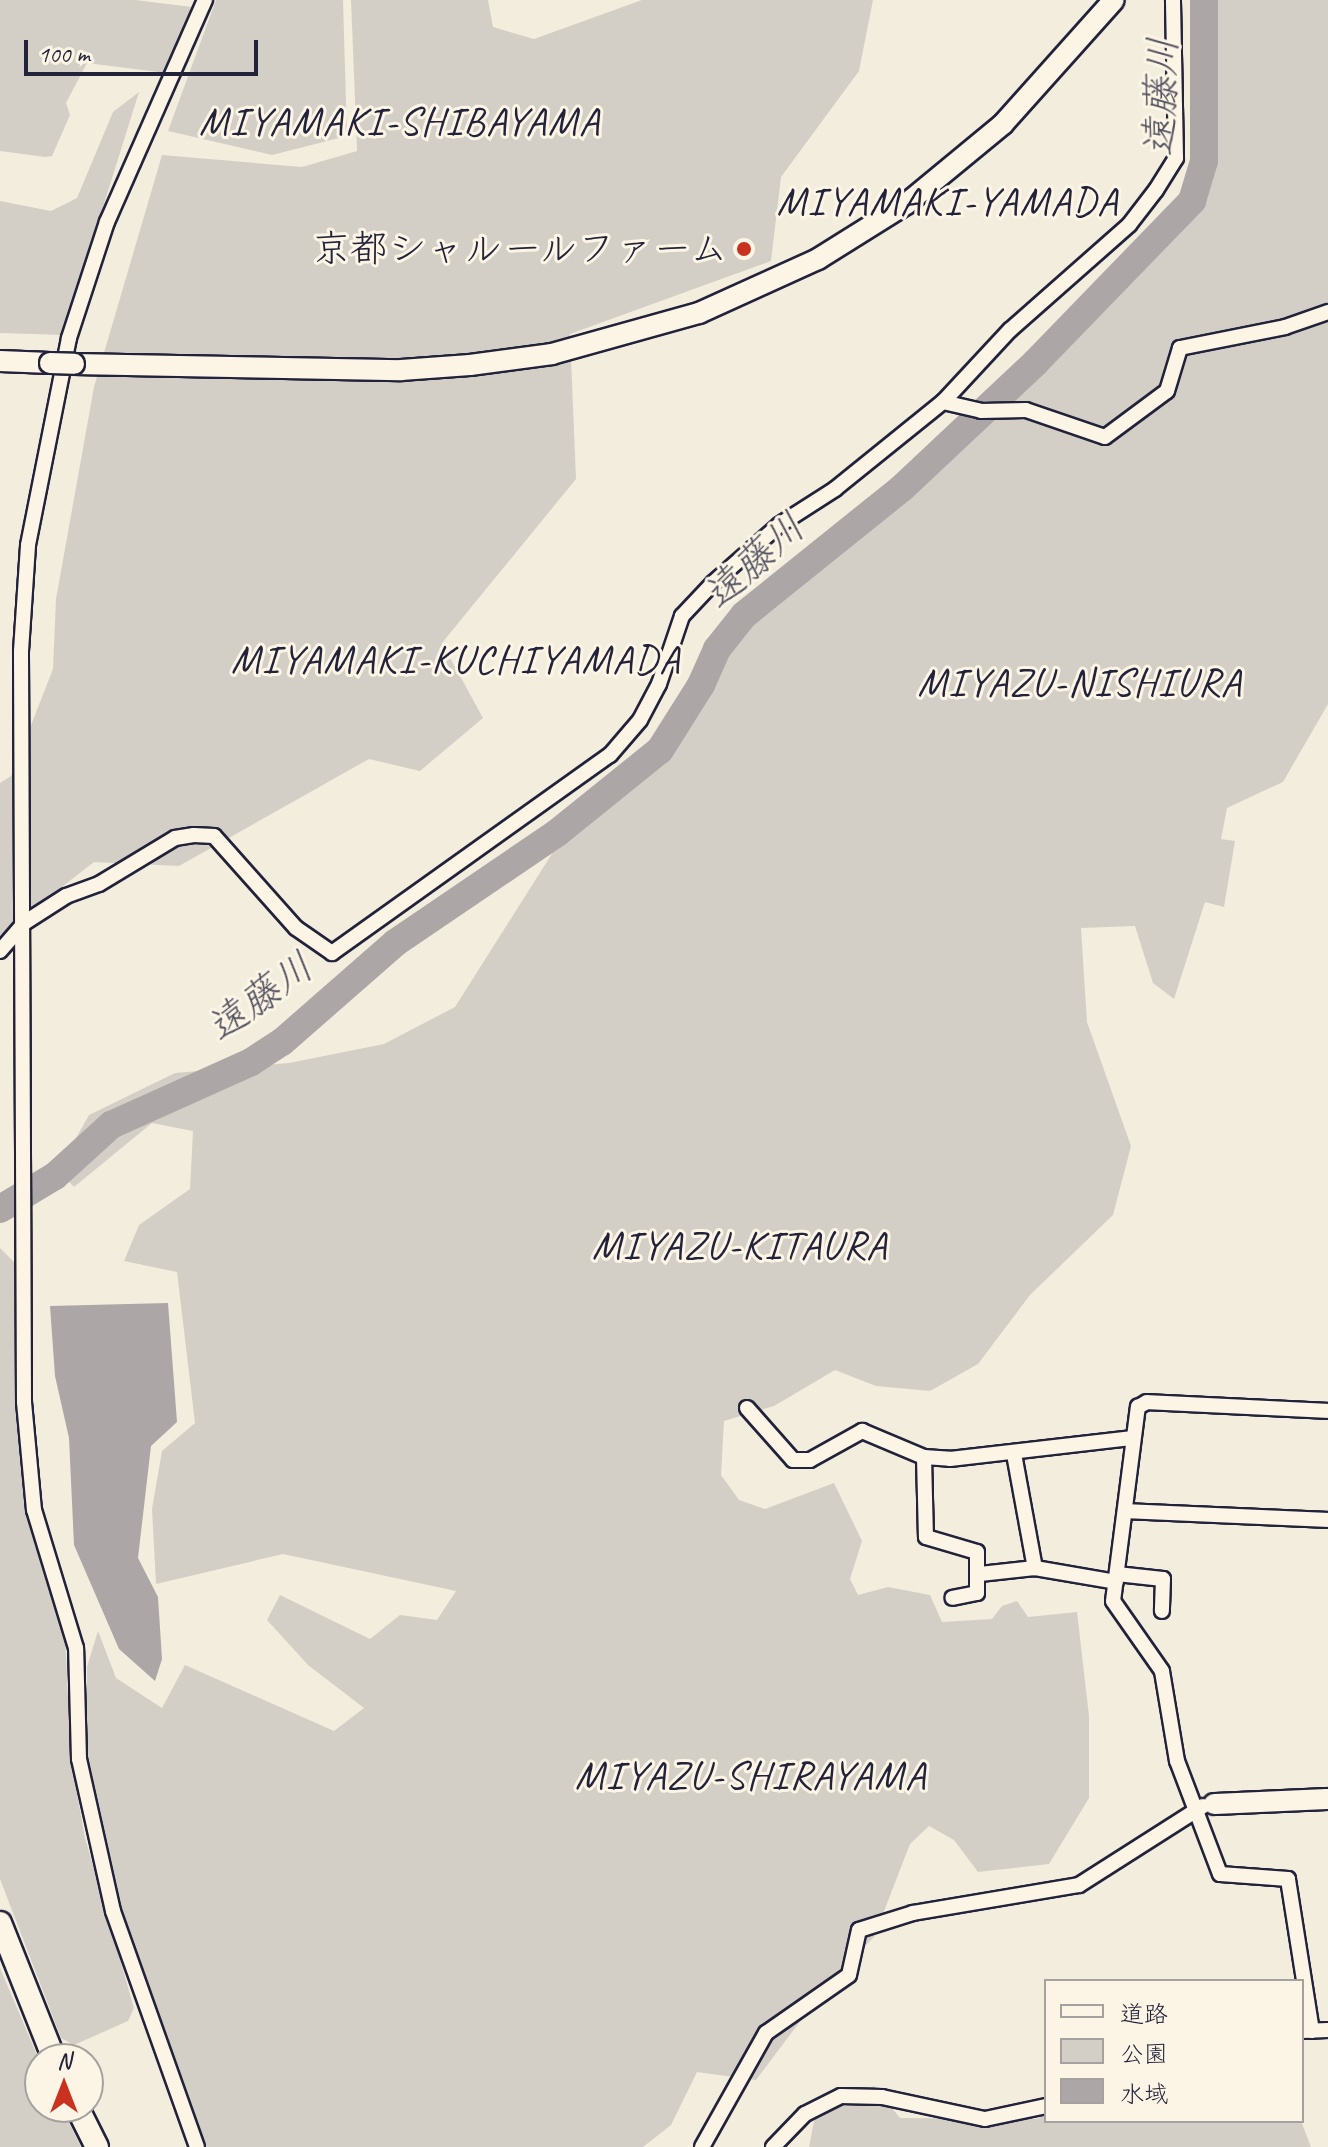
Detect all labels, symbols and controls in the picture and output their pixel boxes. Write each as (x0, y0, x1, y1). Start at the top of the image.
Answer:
scale bar (28, 24, 262, 74)
water label: 遠藤川 (1135, 36, 1187, 158)
text: 100 m (38, 39, 90, 69)
district label: MIYAMAKI-SHIBAYAMA (201, 97, 599, 145)
district label: MIYAMAKI-YAMADA (779, 177, 1117, 225)
place label: 京都シャルールファーム (308, 226, 728, 272)
marker: 京都シャルールファーム (735, 240, 753, 258)
water label: 遠藤川 (693, 503, 815, 619)
district label: MIYAMAKI-KUCHIYAMADA (233, 635, 679, 683)
district label: MIYAZU-NISHIURA (918, 658, 1242, 706)
water label: 遠藤川 (197, 942, 323, 1052)
district label: MIYAZU-KITAURA (592, 1221, 888, 1269)
district label: MIYAZU-SHIRAYAMA (575, 1751, 927, 1799)
legend (1044, 1979, 1304, 2123)
text: 道路 (1120, 1999, 1168, 2029)
text: 公園 (1120, 2039, 1168, 2069)
north arrow (24, 2043, 104, 2123)
text: N (57, 2047, 71, 2075)
text: 水域 (1120, 2079, 1168, 2109)

